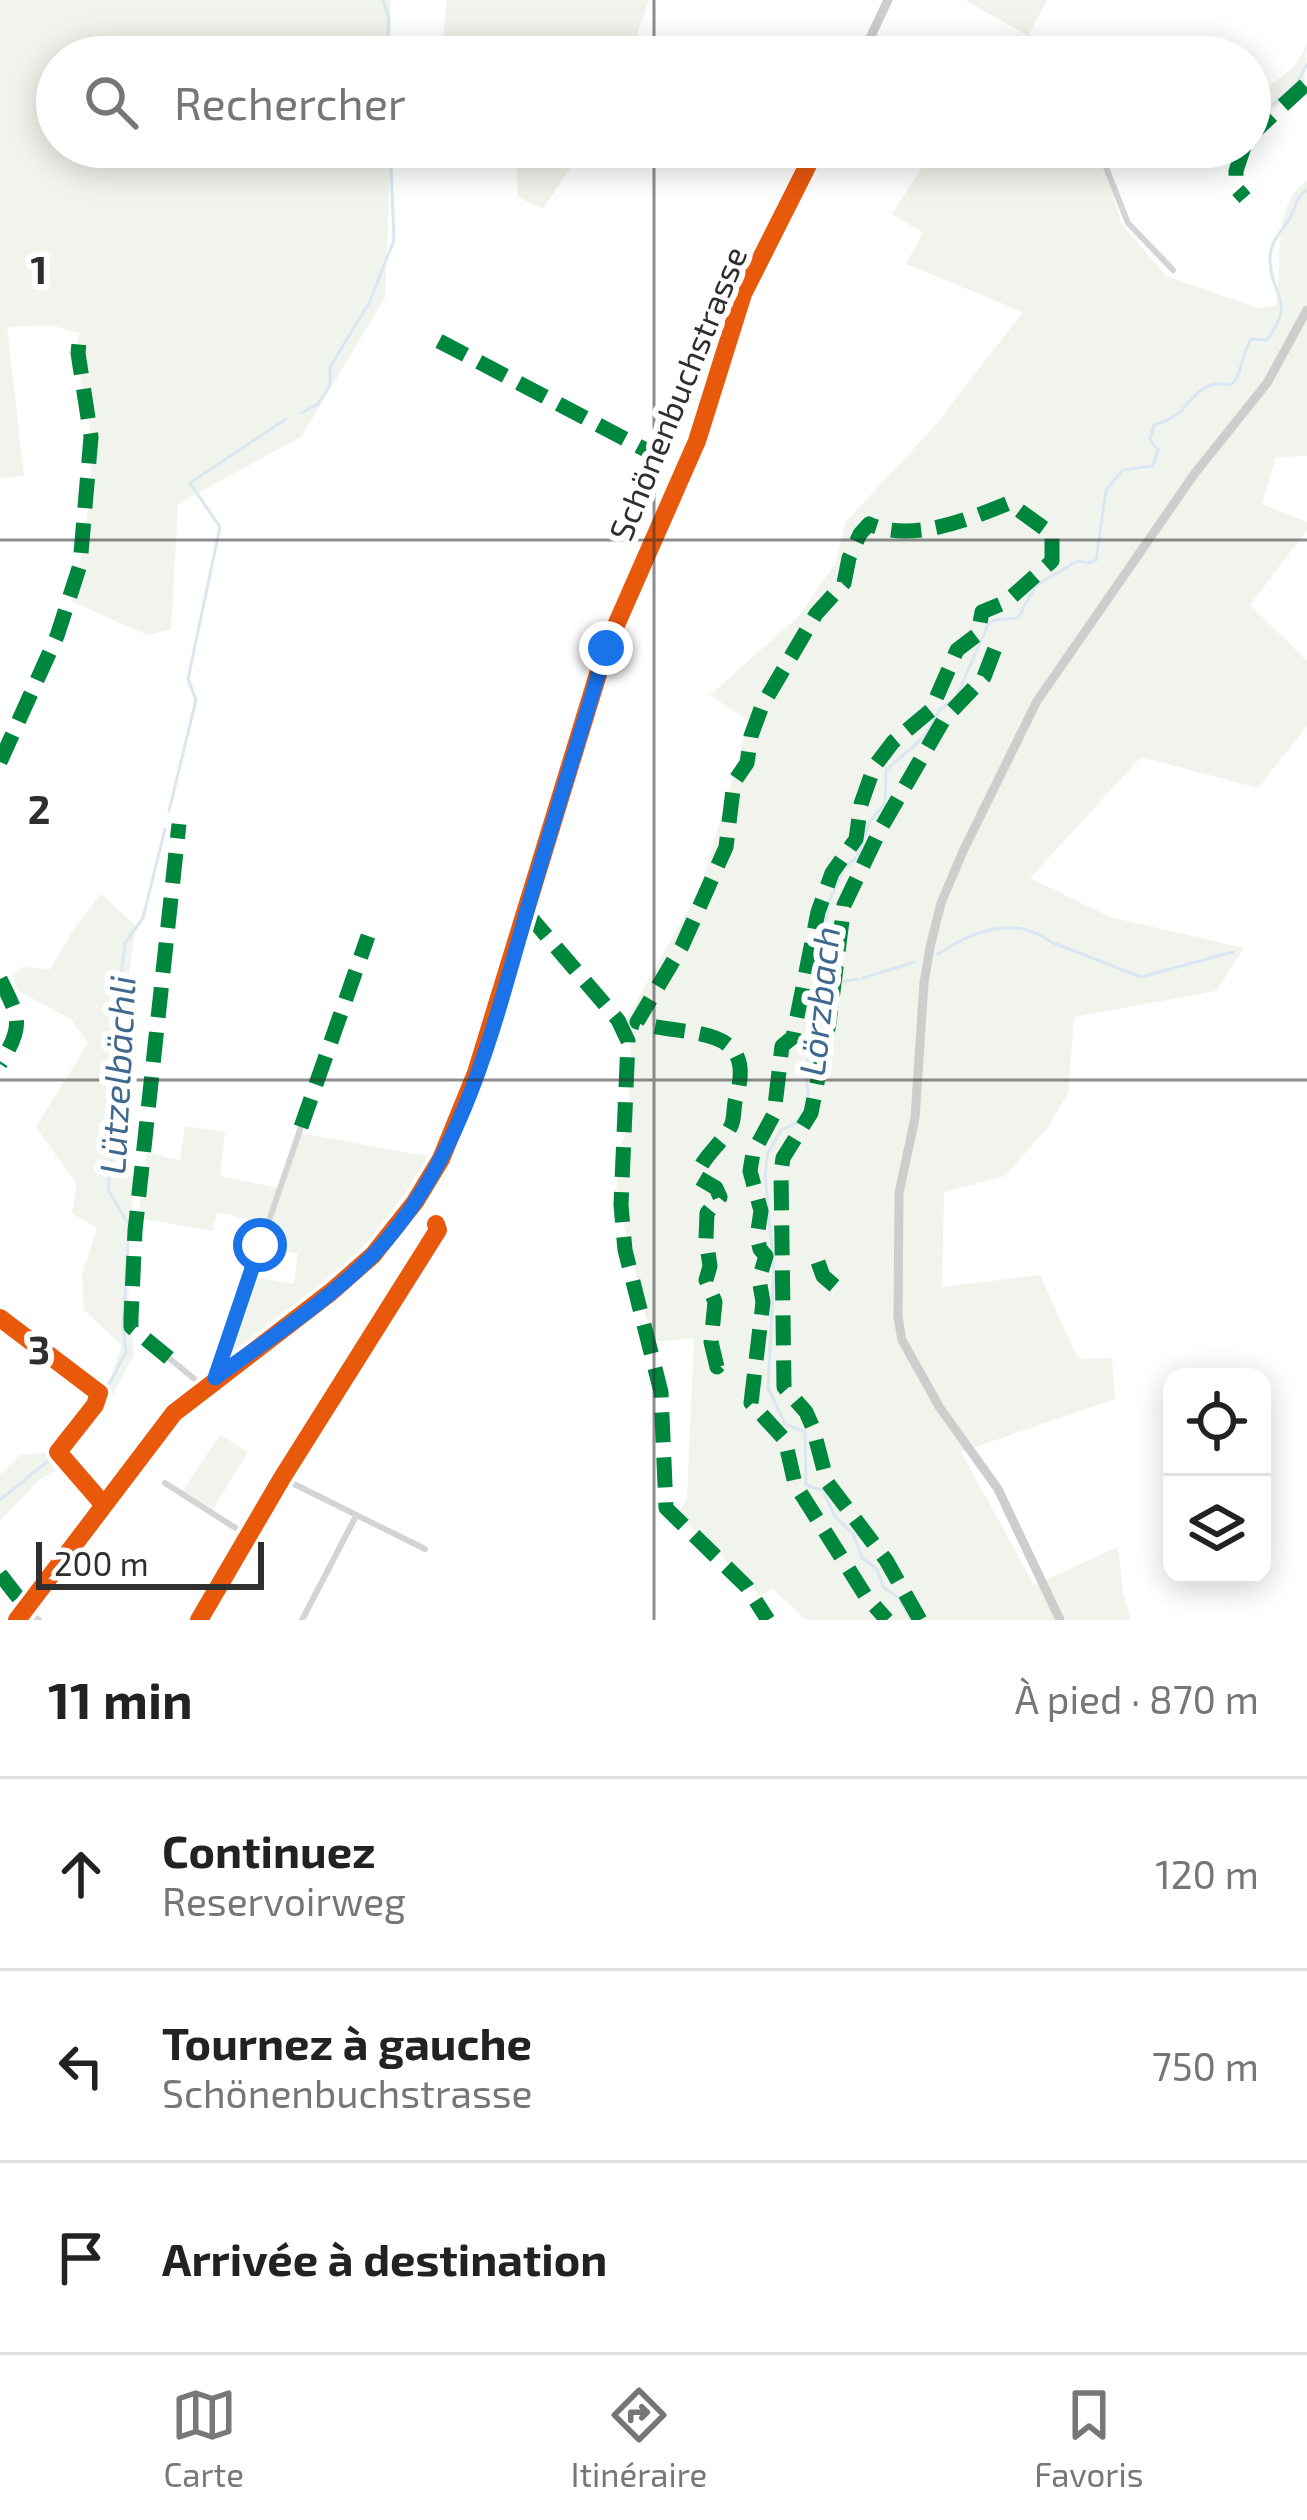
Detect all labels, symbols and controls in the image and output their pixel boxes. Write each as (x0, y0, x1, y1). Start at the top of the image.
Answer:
search box (36, 36, 1271, 168)
icon: search (78, 69, 144, 135)
text: Rechercher (174, 75, 406, 129)
street label: Schönenbuchstrasse (600, 240, 754, 546)
text: 1 (31, 245, 47, 292)
route end (579, 621, 633, 675)
text: 2 (28, 785, 50, 832)
water label: Lörzbach (789, 924, 847, 1078)
water label: Lützelbächli (89, 974, 143, 1176)
route start (233, 1218, 287, 1272)
text: 3 (28, 1325, 50, 1372)
map controls (1163, 1368, 1271, 1584)
button: locate (1163, 1368, 1271, 1476)
button: layers (1163, 1476, 1271, 1584)
scale bar (36, 1536, 264, 1589)
text: 200 m (54, 1543, 149, 1583)
text: 11 min (48, 1668, 193, 1729)
text: À pied · 870 m (1015, 1675, 1259, 1722)
text: Continuez (162, 1823, 376, 1877)
icon: ahead (48, 1841, 114, 1907)
text: 120 m (1155, 1850, 1259, 1897)
text: Reservoirweg (162, 1877, 406, 1924)
text: Tournez à gauche (162, 2015, 532, 2069)
icon: left (48, 2033, 114, 2099)
text: 750 m (1152, 2042, 1259, 2089)
text: Schönenbuchstrasse (162, 2069, 533, 2116)
icon: arrive (48, 2225, 114, 2291)
text: Arrivée à destination (162, 2231, 607, 2285)
tab: Carte (163, 2382, 244, 2494)
tab: Itinéraire (571, 2382, 707, 2494)
tab: Favoris (1034, 2382, 1144, 2494)

